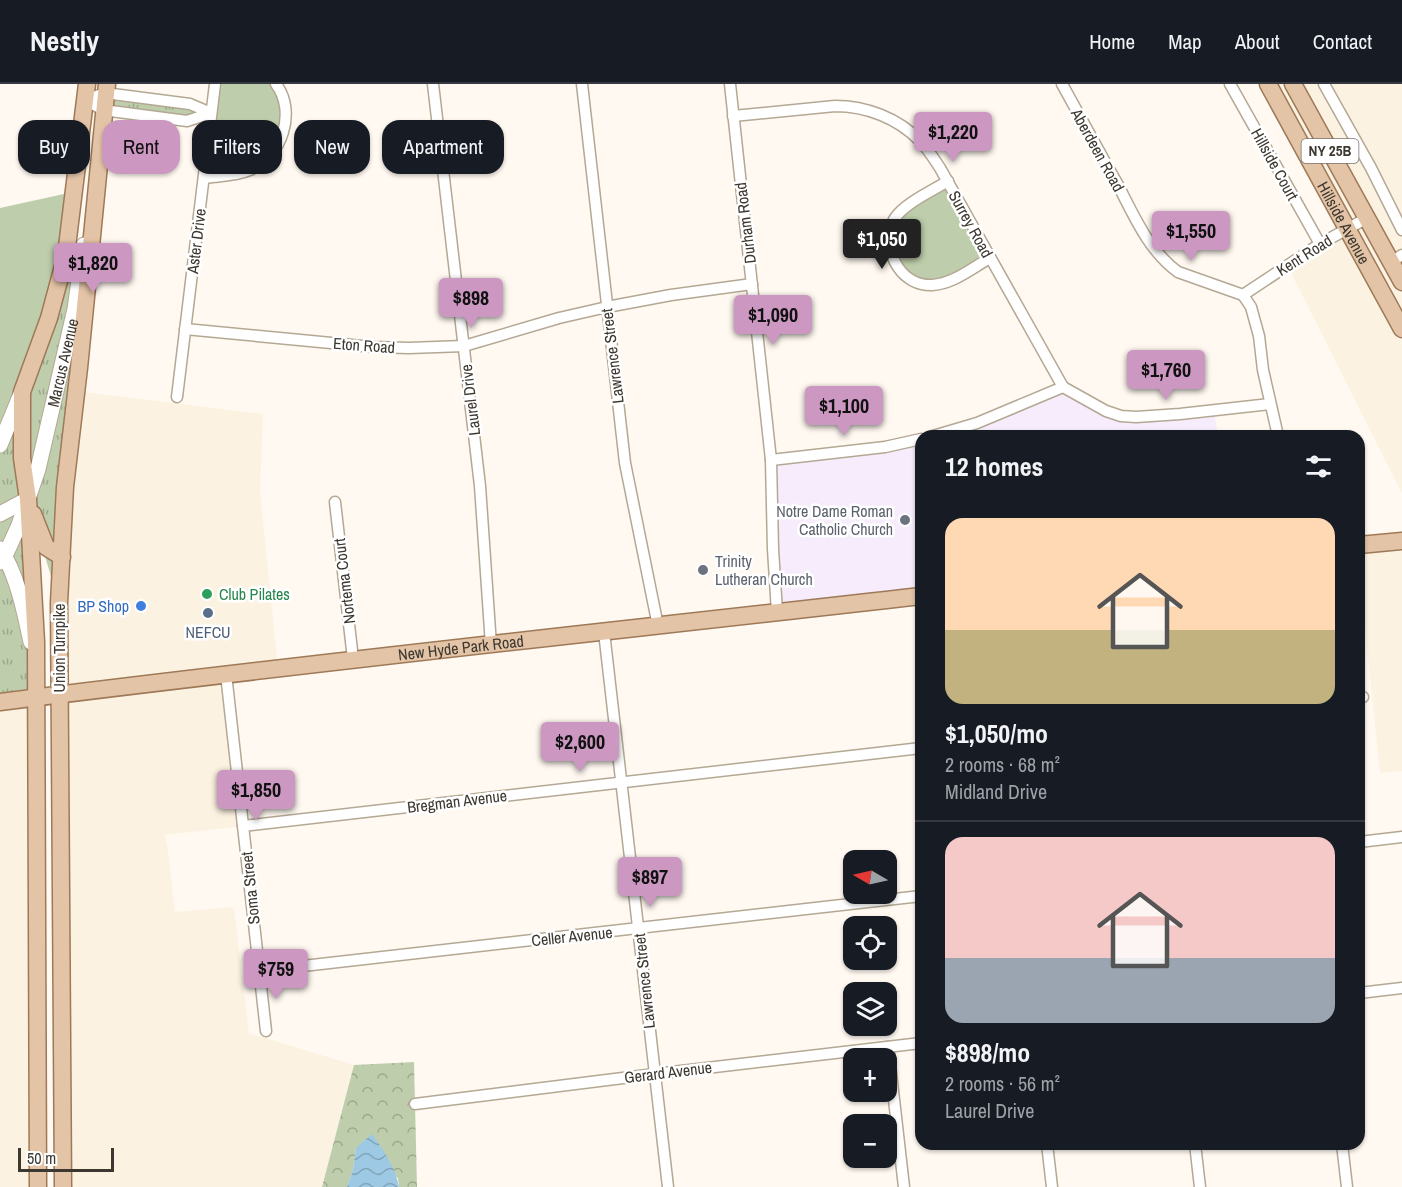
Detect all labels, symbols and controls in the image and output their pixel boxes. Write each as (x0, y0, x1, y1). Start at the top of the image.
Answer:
text: Nestly (30, 22, 99, 60)
text: Home (1089, 27, 1135, 56)
text: Map (1168, 27, 1202, 56)
text: About (1235, 27, 1280, 56)
text: Contact (1313, 27, 1372, 56)
street label: Aberdeen Road (1066, 104, 1130, 196)
pin: $1,220 (904, 112, 1002, 163)
text: $1,220 (928, 118, 978, 145)
chip: Buy (18, 120, 90, 174)
chip: Rent (102, 120, 180, 174)
chip: Filters (192, 120, 282, 174)
chip: New (294, 120, 370, 174)
chip: Apartment (382, 120, 504, 174)
street label: Hillside Court (1246, 124, 1304, 204)
road number: NY 25B (1302, 139, 1358, 163)
street label: Hillside Avenue (1312, 177, 1375, 268)
street label: Durham Road (729, 181, 761, 265)
street label: Surrey Road (944, 186, 998, 262)
street label: Aster Drive (181, 207, 211, 276)
pin: $1,550 (1142, 211, 1240, 262)
text: $1,550 (1166, 217, 1216, 244)
pin: $1,050 (833, 219, 931, 270)
text: $1,050 (857, 225, 907, 252)
street label: Kent Road (1272, 229, 1336, 281)
pin: $1,820 (44, 243, 142, 294)
text: $1,820 (68, 249, 118, 276)
pin: $898 (435, 278, 507, 329)
text: $898 (453, 284, 489, 311)
pin: $1,090 (724, 295, 822, 346)
text: $1,090 (748, 301, 798, 328)
street label: Lawrence Street (595, 307, 629, 405)
street label: Marcus Avenue (42, 316, 83, 409)
street label: Eton Road (332, 332, 396, 358)
pin: $1,760 (1117, 350, 1215, 401)
text: $1,760 (1141, 356, 1191, 383)
street label: Laurel Drive (455, 363, 485, 437)
pin: $1,100 (795, 386, 893, 437)
text: $1,100 (819, 392, 869, 419)
text: 12 homes (945, 449, 1043, 484)
icon: filters (1302, 450, 1335, 483)
place label: Notre Dame Roman Catholic Church (776, 500, 893, 540)
marker: Notre Dame Roman Catholic Church (898, 513, 912, 527)
street label: Nortema Court (328, 537, 360, 625)
place label: Trinity Lutheran Church (715, 550, 813, 590)
icon: home (1086, 557, 1194, 665)
marker: Trinity Lutheran Church (696, 563, 710, 577)
place label: Club Pilates (219, 583, 290, 605)
marker: Club Pilates (200, 587, 214, 601)
place label: BP Shop (77, 595, 129, 617)
marker: BP Shop (134, 599, 148, 613)
street label: Union Turnpike (48, 603, 70, 693)
marker: NEFCU (201, 606, 215, 620)
place label: NEFCU (185, 621, 231, 643)
street label: New Hyde Park Road (397, 630, 525, 665)
text: $1,050/mo (945, 716, 1048, 751)
pin: $2,600 (531, 722, 629, 773)
text: $2,600 (555, 728, 605, 755)
text: 2 rooms · 68 m² (945, 751, 1060, 778)
pin: $1,850 (207, 770, 305, 821)
text: $1,850 (231, 776, 281, 803)
text: Midland Drive (945, 778, 1047, 805)
street label: Bregman Avenue (406, 784, 508, 818)
street label: Soma Street (235, 850, 265, 925)
north arrow (843, 850, 897, 904)
map controls (843, 850, 897, 1168)
pin: $897 (614, 857, 686, 908)
text: $897 (632, 863, 668, 890)
icon: home (1086, 876, 1194, 984)
button: locate (843, 916, 897, 970)
street label: Celler Avenue (530, 921, 614, 951)
street label: Lawrence Street (628, 932, 660, 1030)
pin: $759 (240, 949, 312, 1000)
text: $759 (258, 955, 294, 982)
button: layers (843, 982, 897, 1036)
text: $898/mo (945, 1035, 1030, 1070)
button: + (843, 1048, 897, 1102)
street label: Gerard Avenue (623, 1056, 713, 1088)
text: 2 rooms · 56 m² (945, 1070, 1060, 1097)
text: Laurel Drive (945, 1097, 1034, 1124)
button: − (843, 1114, 897, 1168)
scale bar (18, 1145, 114, 1172)
text: 50 m (27, 1147, 56, 1169)

